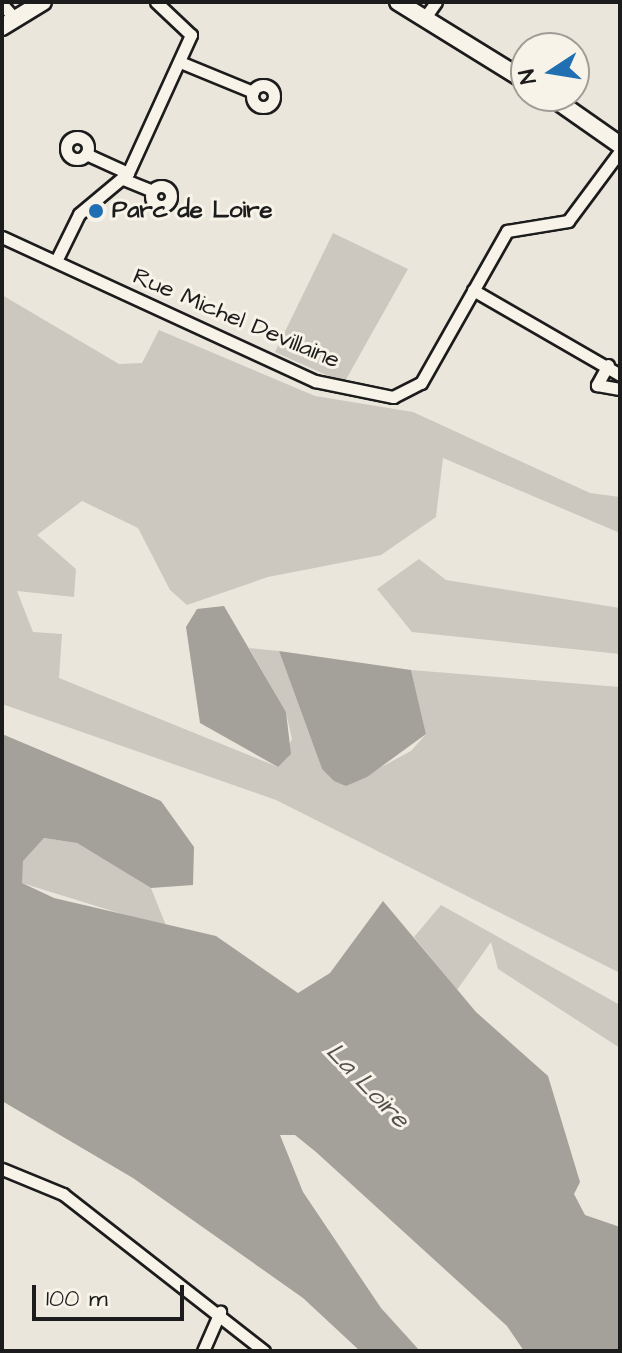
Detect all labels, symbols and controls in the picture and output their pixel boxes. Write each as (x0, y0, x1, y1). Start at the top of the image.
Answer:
north arrow (510, 32, 590, 112)
text: N (511, 67, 545, 87)
place label: Parc de Loire (112, 197, 272, 225)
marker: Parc de Loire (87, 202, 105, 220)
street label: Rue Michel Devillaine (128, 262, 344, 376)
water label: La Loire (319, 1037, 415, 1135)
scale bar (36, 1269, 188, 1319)
text: 100 m (46, 1282, 108, 1316)

